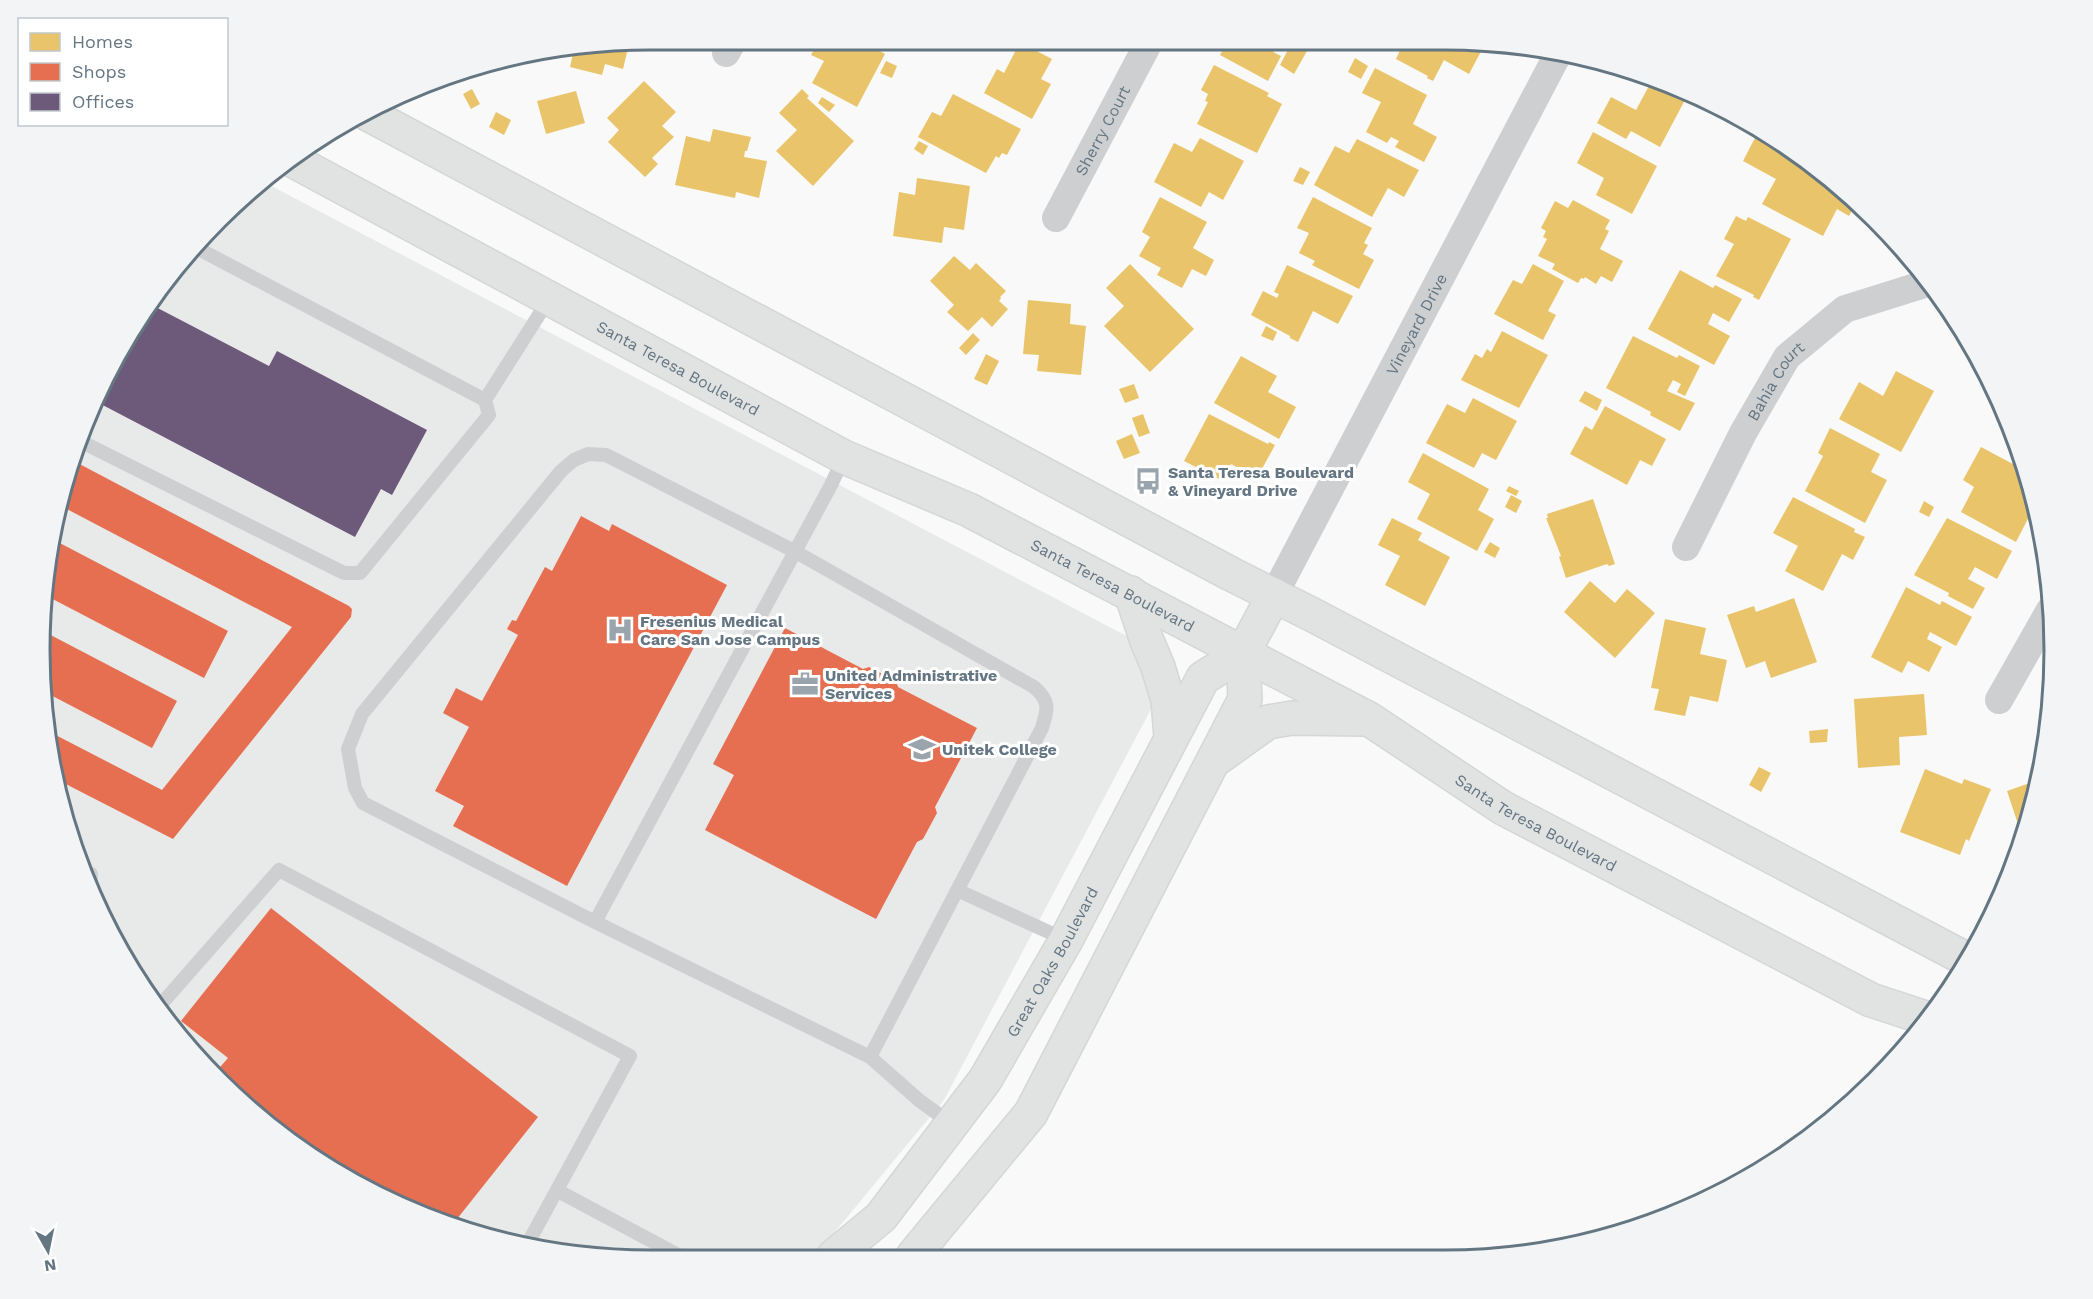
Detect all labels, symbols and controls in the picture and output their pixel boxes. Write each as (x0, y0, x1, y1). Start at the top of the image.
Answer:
legend (18, 18, 228, 126)
text: Homes (72, 31, 133, 52)
text: Shops (72, 61, 126, 82)
street label: Sherry Court (1071, 82, 1134, 179)
text: Offices (72, 91, 134, 112)
street label: Vineyard Drive (1382, 270, 1451, 378)
street label: Santa Teresa Boulevard (594, 316, 763, 419)
street label: Bahia Court (1743, 337, 1808, 424)
place label: Santa Teresa Boulevard & Vineyard Drive (1168, 463, 1354, 500)
bus stop icon: Santa Teresa Boulevard & Vineyard Drive (1133, 466, 1163, 496)
street label: Santa Teresa Boulevard (1028, 535, 1198, 636)
place label: Fresenius Medical Care San Jose Campus (640, 612, 820, 649)
hospital icon: Fresenius Medical Care San Jose Campus (605, 615, 635, 645)
place label: United Administrative Services (825, 666, 997, 703)
office icon: United Administrative Services (790, 669, 820, 699)
school or university icon: Unitek College (907, 734, 937, 764)
place label: Unitek College (942, 740, 1057, 759)
street label: Santa Teresa Boulevard (1452, 770, 1620, 875)
street label: Great Oaks Boulevard (1002, 883, 1102, 1040)
north arrow (18, 1221, 78, 1281)
text: N (43, 1255, 58, 1276)

